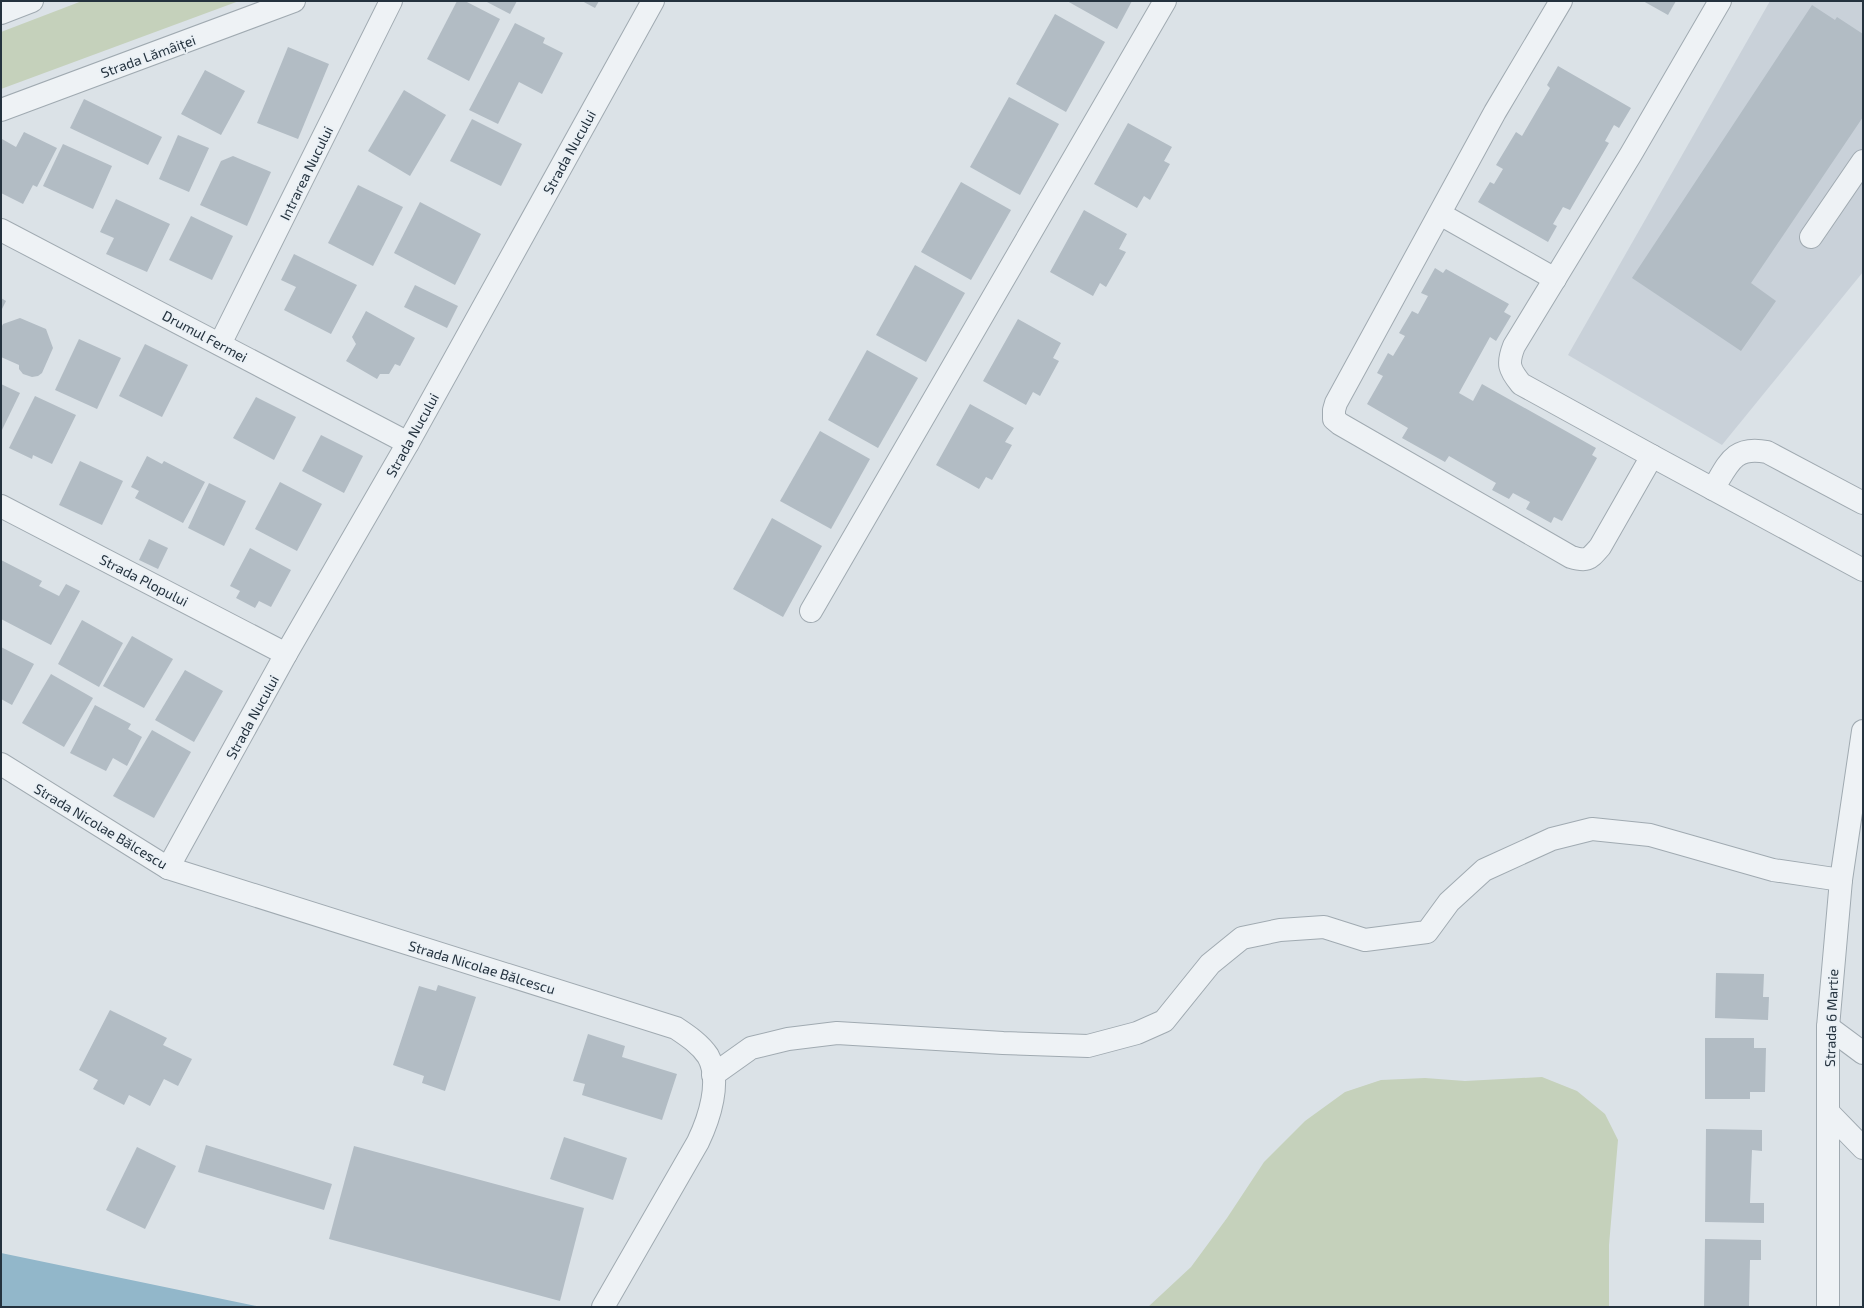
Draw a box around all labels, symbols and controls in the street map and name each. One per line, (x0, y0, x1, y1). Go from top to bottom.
street label: Strada Lămâiței (98, 31, 198, 82)
street label: Strada Nucului (539, 107, 599, 197)
street label: Intrarea Nucului (276, 123, 336, 223)
street label: Drumul Fermei (160, 306, 250, 366)
street label: Strada Nucului (382, 390, 442, 480)
street label: Strada Plopului (97, 550, 191, 610)
street label: Strada Nucului (222, 672, 282, 762)
street label: Strada Nicolae Bălcescu (31, 779, 171, 873)
street label: Strada Nicolae Bălcescu (407, 937, 557, 997)
street label: Strada 6 Martie (1821, 969, 1841, 1067)

